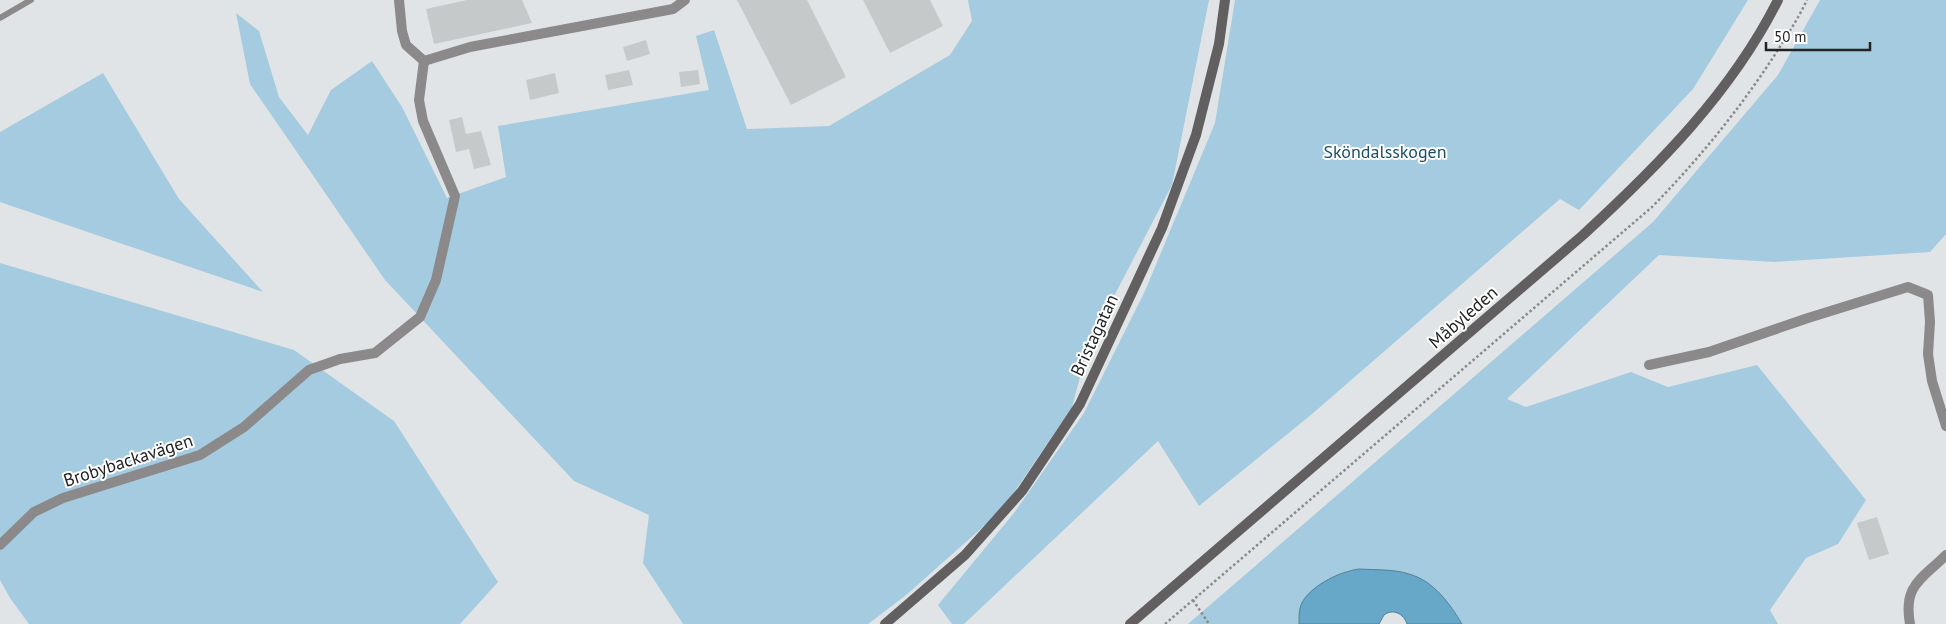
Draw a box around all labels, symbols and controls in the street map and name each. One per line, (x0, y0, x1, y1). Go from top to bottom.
scale bar (1766, 20, 1870, 52)
text: 50 m (1774, 27, 1807, 46)
park label: Sköndalsskogen (1323, 140, 1447, 163)
street label: Måbyleden (1424, 281, 1502, 353)
street label: Bristagatan (1065, 290, 1123, 380)
street label: Brobybackavägen (60, 428, 196, 492)

